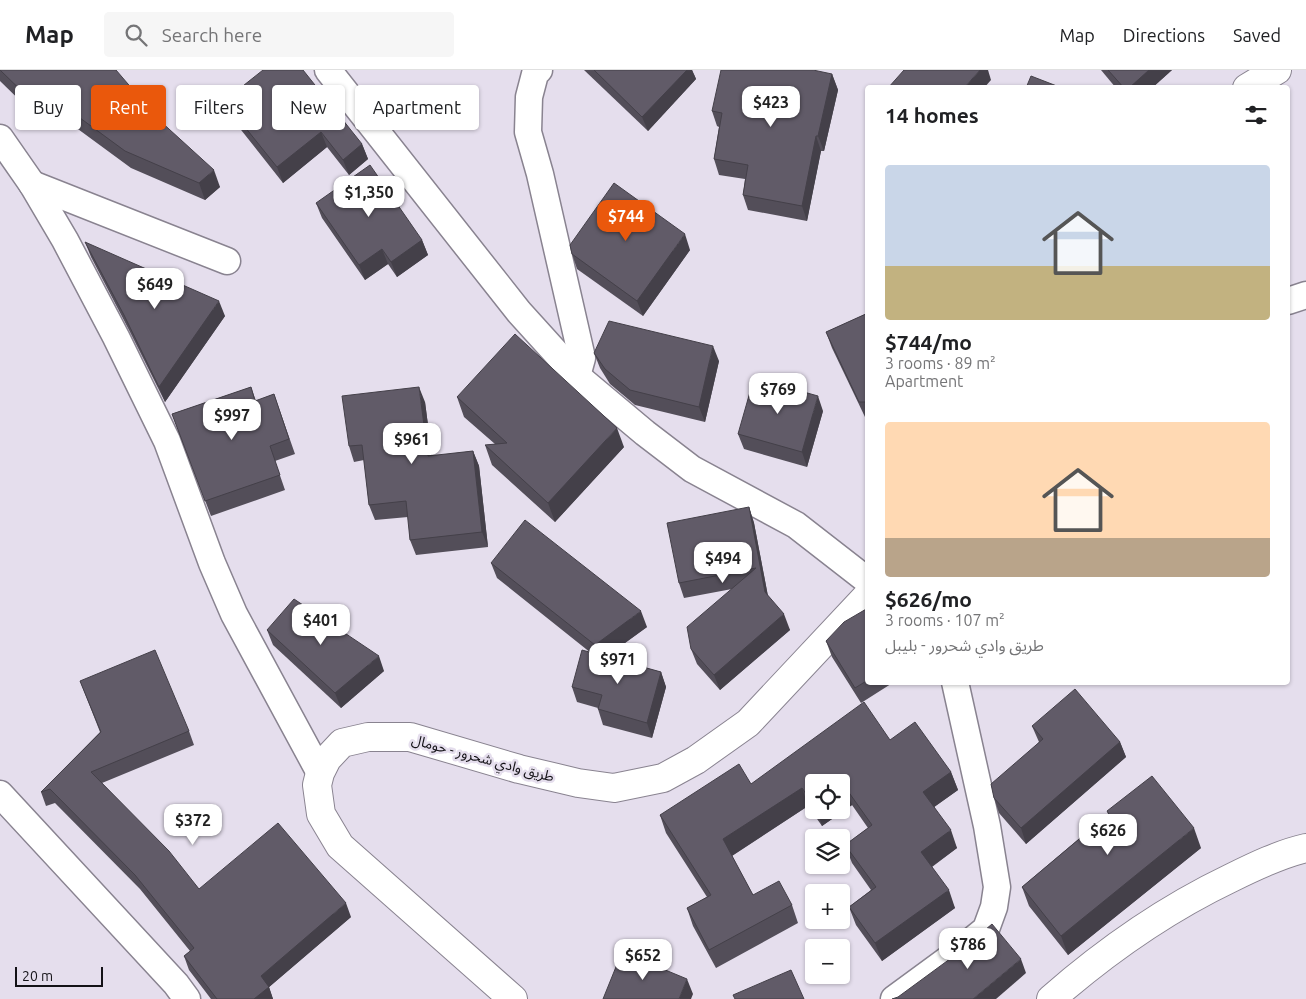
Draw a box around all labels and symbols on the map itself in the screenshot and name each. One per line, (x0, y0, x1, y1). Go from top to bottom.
pin: $423 (741, 85, 801, 128)
pin: $1,350 (328, 176, 410, 218)
pin: $744 (596, 200, 656, 242)
pin: $649 (125, 268, 185, 310)
pin: $769 (748, 372, 808, 415)
pin: $997 (202, 398, 262, 441)
pin: $961 (382, 422, 442, 465)
pin: $494 (693, 542, 753, 584)
pin: $401 (291, 604, 351, 646)
pin: $971 (588, 642, 648, 685)
street label: طريق وادي شحرور - حومال (409, 731, 556, 788)
pin: $372 (163, 804, 223, 846)
pin: $626 (1078, 814, 1138, 856)
pin: $786 (938, 928, 998, 970)
pin: $652 (613, 938, 673, 981)
scale bar (15, 964, 102, 987)

